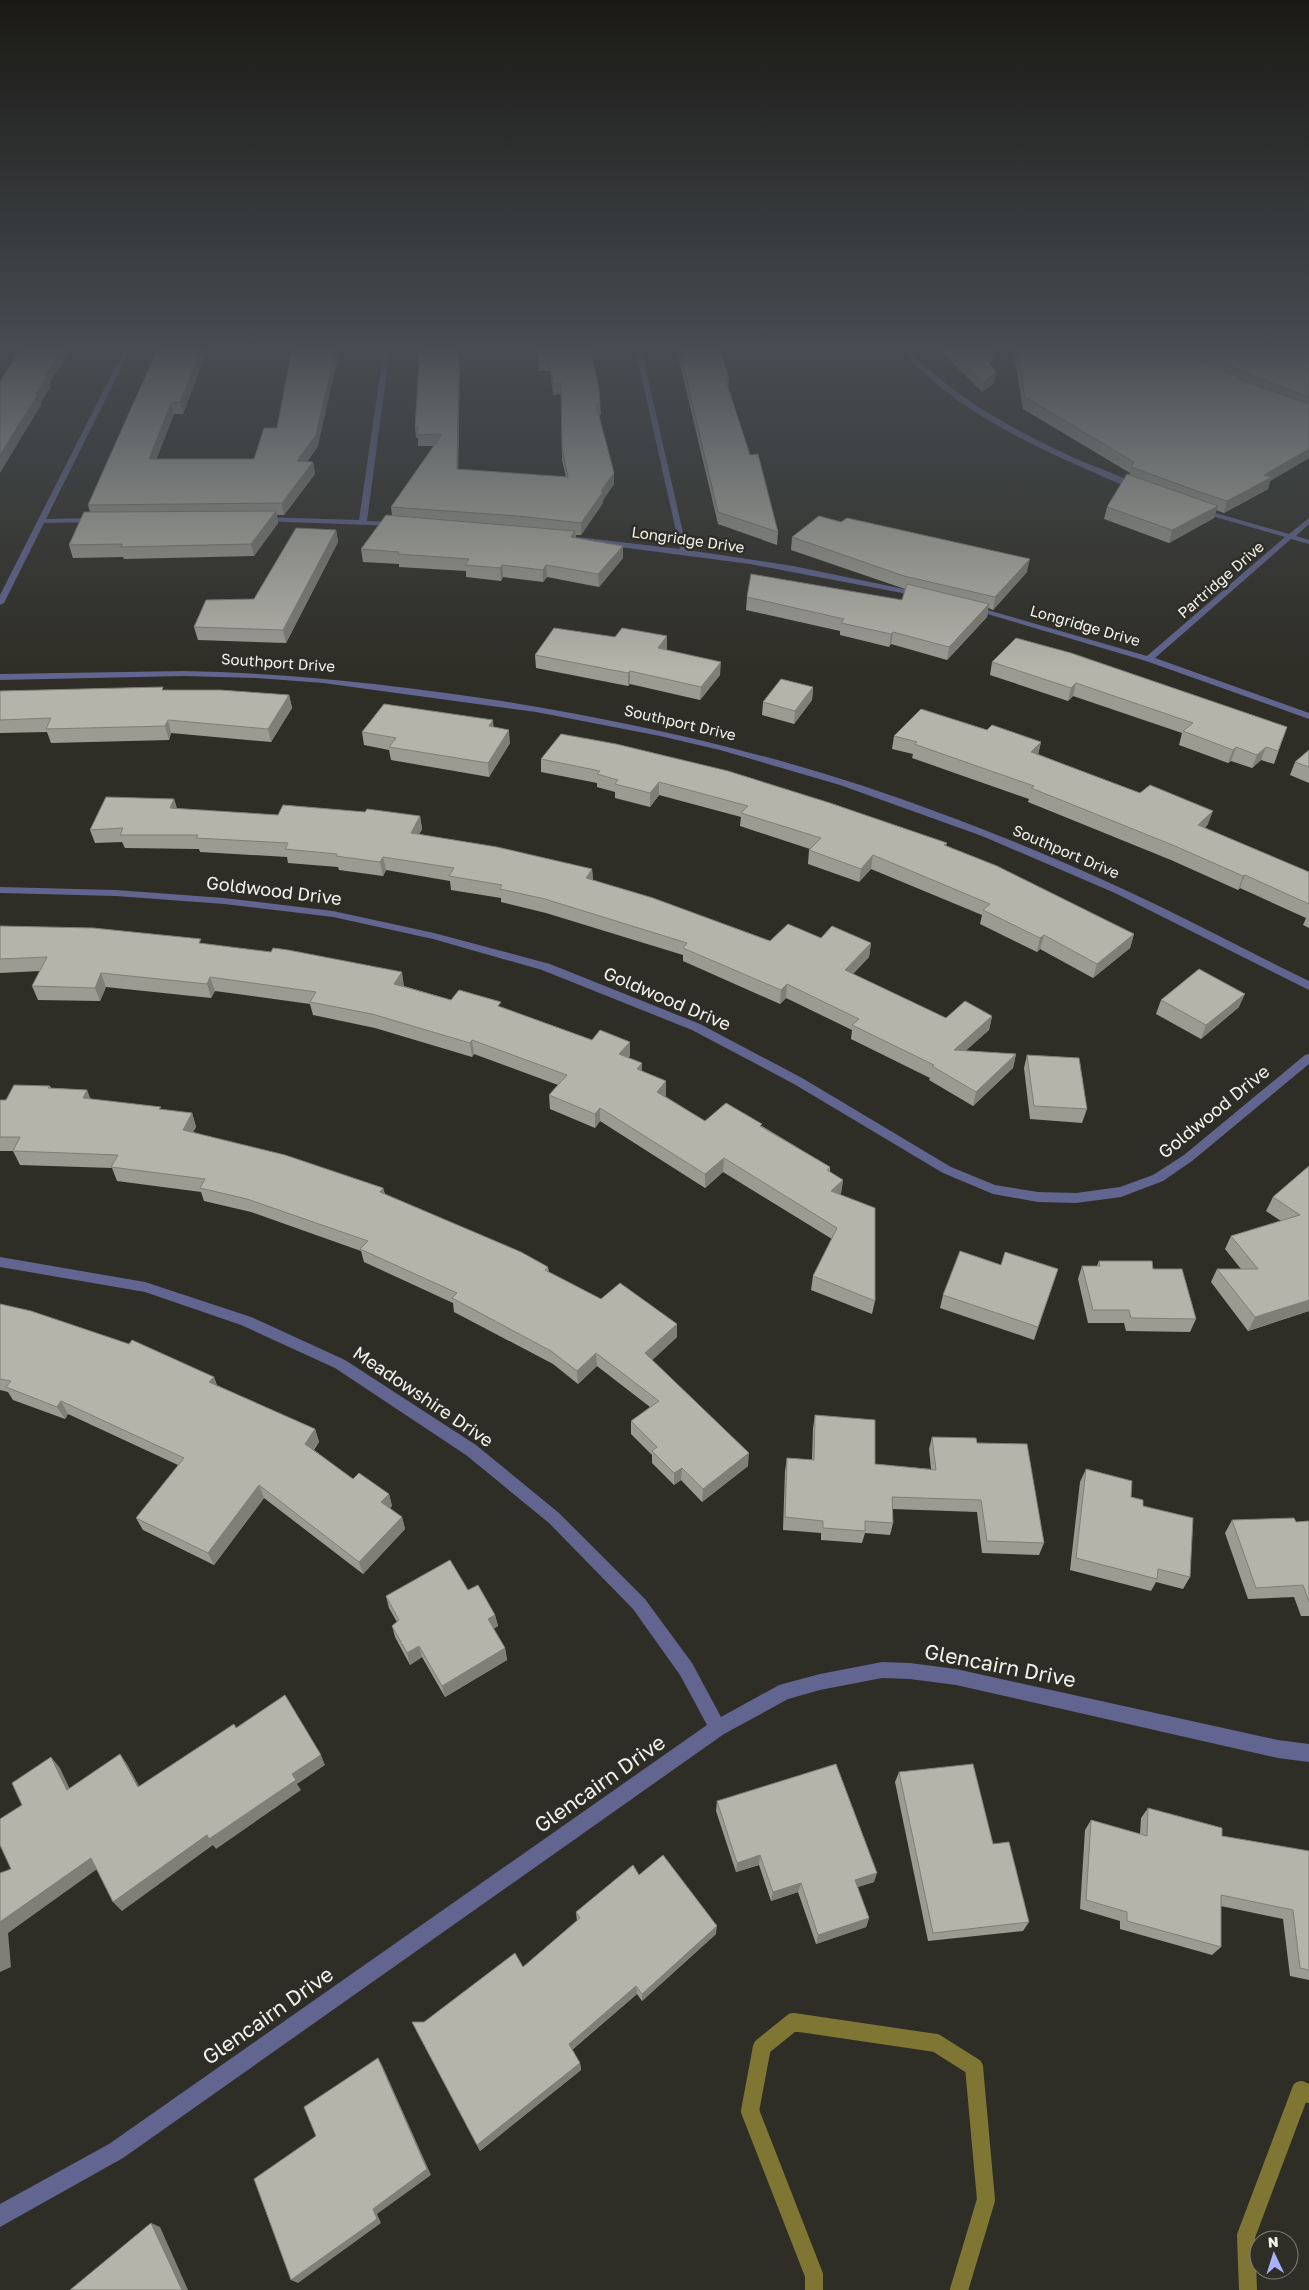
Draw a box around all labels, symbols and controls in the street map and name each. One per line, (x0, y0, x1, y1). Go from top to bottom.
street label: Longridge Drive (631, 522, 746, 556)
street label: Partridge Drive (1174, 537, 1267, 622)
street label: Longridge Drive (1028, 601, 1143, 649)
street label: Southport Drive (220, 649, 336, 675)
street label: Southport Drive (623, 700, 738, 744)
street label: Southport Drive (1010, 820, 1123, 882)
street label: Goldwood Drive (205, 871, 343, 909)
street label: Goldwood Drive (600, 961, 734, 1035)
street label: Goldwood Drive (1153, 1060, 1273, 1163)
street label: Meadowshire Drive (349, 1341, 498, 1451)
street label: Glencairn Drive (922, 1638, 1078, 1692)
street label: Glencairn Drive (529, 1728, 670, 1838)
street label: Glencairn Drive (197, 1960, 338, 2070)
north arrow (1249, 2230, 1299, 2280)
text: N (1267, 2233, 1279, 2250)

